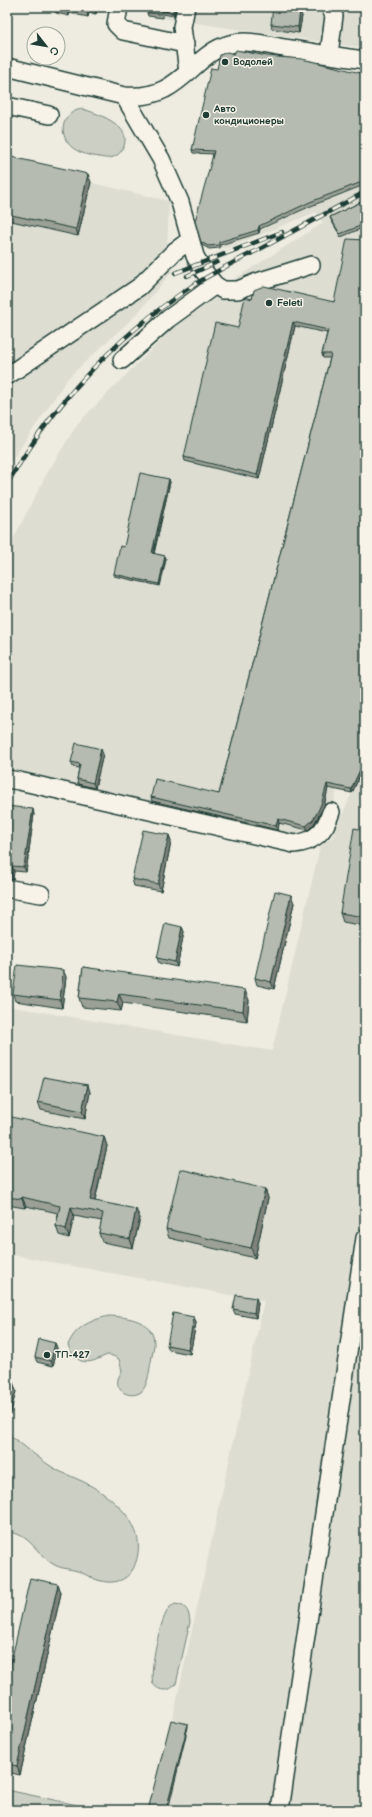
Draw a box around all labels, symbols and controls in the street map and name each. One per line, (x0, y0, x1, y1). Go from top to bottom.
north arrow (26, 26, 66, 66)
text: С (46, 44, 62, 58)
place label: Водолей (233, 56, 273, 68)
marker: Водолей (220, 57, 230, 67)
place label: Авто кондиционеры (213, 103, 284, 127)
marker: Авто кондиционеры (201, 110, 211, 120)
place label: Feleti (277, 297, 303, 309)
marker: Feleti (264, 298, 274, 308)
place label: ТП-427 (55, 1349, 90, 1361)
marker: ТП-427 (42, 1350, 52, 1360)

